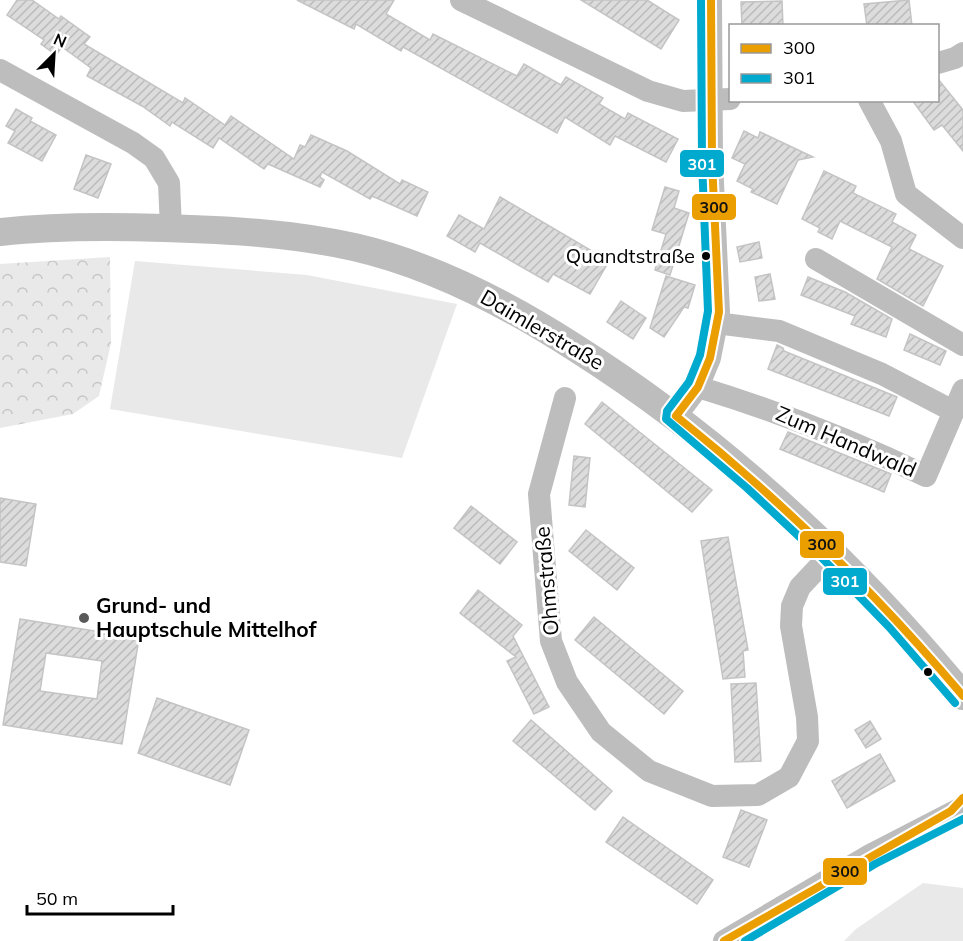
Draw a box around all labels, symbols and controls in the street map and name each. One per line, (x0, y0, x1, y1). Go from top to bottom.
north arrow (24, 24, 84, 84)
legend (729, 24, 939, 102)
text: N (51, 29, 70, 52)
text: 300 (783, 36, 815, 59)
text: 301 (783, 66, 815, 89)
line badge: 301 (679, 149, 725, 178)
text: 301 (688, 154, 716, 174)
line badge: 300 (691, 193, 737, 221)
text: 300 (700, 197, 728, 217)
place label: Quandtstraße (566, 243, 695, 268)
marker: Quandtstraße (700, 250, 712, 262)
street label: Daimlerstraße (476, 283, 609, 375)
street label: Zum Handwald (772, 400, 921, 482)
street label: Ohmstraße (528, 525, 564, 637)
line badge: 300 (799, 530, 845, 559)
text: 300 (808, 534, 836, 554)
line badge: 301 (822, 567, 868, 596)
text: 301 (831, 571, 859, 591)
place label: Grund- und Hauptschule Mittelhof (96, 592, 318, 642)
marker: Grund- und Hauptschule Mittelhof (77, 611, 91, 625)
unlabelled marker (922, 666, 934, 678)
line badge: 300 (822, 857, 868, 886)
text: 300 (831, 861, 859, 881)
scale bar (27, 878, 172, 916)
text: 50 m (36, 887, 78, 910)

